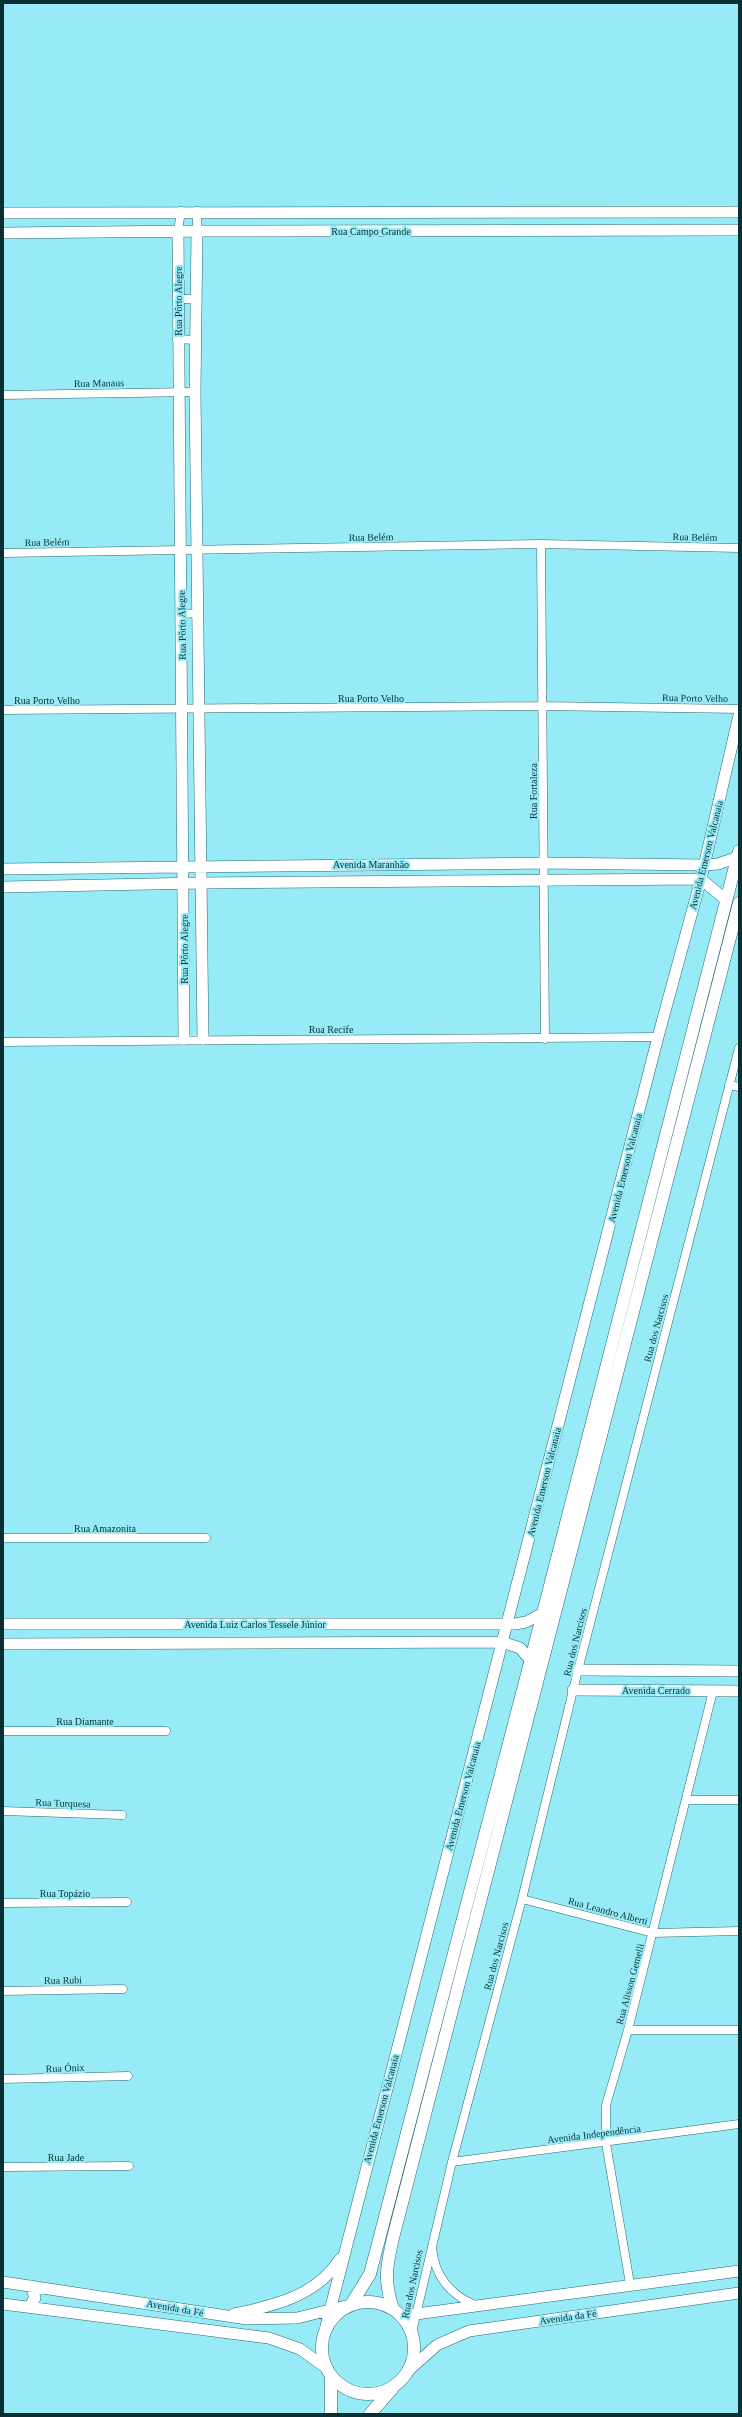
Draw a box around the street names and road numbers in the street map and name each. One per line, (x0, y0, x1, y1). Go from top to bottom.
street label: Rua Campo Grande (331, 226, 411, 237)
street label: Rua Pôrto Alegre (173, 266, 184, 336)
street label: Rua Manaus (74, 377, 124, 389)
street label: Rua Belém (349, 531, 394, 543)
street label: Rua Belém (673, 531, 718, 543)
street label: Rua Belém (25, 536, 70, 548)
street label: Rua Pôrto Alegre (176, 590, 188, 660)
street label: Rua Porto Velho (662, 692, 728, 704)
street label: Rua Porto Velho (338, 693, 404, 704)
street label: Rua Porto Velho (14, 695, 80, 706)
street label: Rua Fortaleza (528, 763, 539, 819)
street label: Avenida Emerson Valcanaia (687, 799, 725, 911)
street label: Avenida Maranhão (333, 859, 409, 870)
street label: Rua Pôrto Alegre (179, 914, 190, 984)
street label: Rua Recife (309, 1024, 354, 1035)
street label: Avenida Emerson Valcanaia (606, 1112, 644, 1224)
street label: Rua dos Narcisos (642, 1293, 670, 1363)
street label: Avenida Emerson Valcanaia (525, 1426, 563, 1538)
street label: Rua Amazonita (74, 1523, 137, 1534)
street label: Rua dos Narcisos (561, 1607, 589, 1677)
street label: Avenida Luiz Carlos Tessele Júnior (184, 1619, 327, 1630)
street label: Avenida Cerrado (622, 1685, 690, 1696)
street label: Rua Diamante (56, 1716, 114, 1727)
street label: Avenida Emerson Valcanaia (443, 1740, 483, 1852)
street label: Rua Turquesa (35, 1797, 91, 1809)
street label: Rua Topázio (40, 1888, 90, 1899)
street label: Rua Leandro Alberti (567, 1895, 649, 1927)
street label: Rua dos Narcisos (482, 1921, 510, 1991)
street label: Rua Alisson Gemelli (614, 1942, 646, 2026)
street label: Rua Rubi (44, 1974, 82, 1986)
street label: Avenida Emerson Valcanaia (361, 2053, 401, 2165)
street label: Rua Ónix (46, 2062, 84, 2074)
street label: Avenida Independência (547, 2123, 642, 2145)
street label: Rua Jade (48, 2152, 85, 2163)
street label: Rua dos Narcisos (399, 2249, 425, 2319)
street label: Avenida da Fé (146, 2298, 205, 2319)
street label: Avenida da Fé (539, 2307, 598, 2326)

